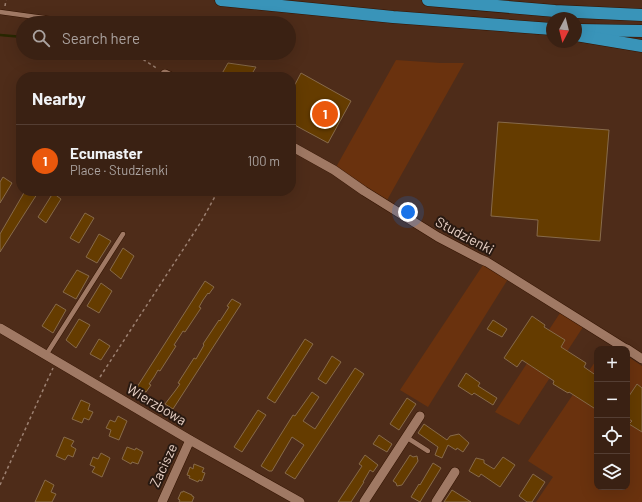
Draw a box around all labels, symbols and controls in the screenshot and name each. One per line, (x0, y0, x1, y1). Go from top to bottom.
north arrow (546, 12, 582, 48)
search box (16, 16, 296, 60)
icon: search (30, 27, 52, 49)
text: Search here (62, 29, 140, 47)
text: Nearby (32, 88, 86, 108)
pin: 1 (312, 99, 338, 129)
text: Ecumaster (70, 144, 142, 162)
text: 1 (43, 153, 47, 169)
text: 100 m (247, 153, 280, 169)
text: Place · Studzienki (70, 162, 168, 178)
your location (398, 202, 418, 222)
street label: Studzienki (433, 213, 497, 257)
map controls (594, 346, 630, 490)
button: + (594, 346, 630, 382)
street label: Wierzbowa (124, 380, 190, 428)
button: − (594, 382, 630, 418)
button: locate (594, 418, 630, 454)
street label: Zacisze (146, 441, 180, 489)
button: layers (594, 454, 630, 490)

